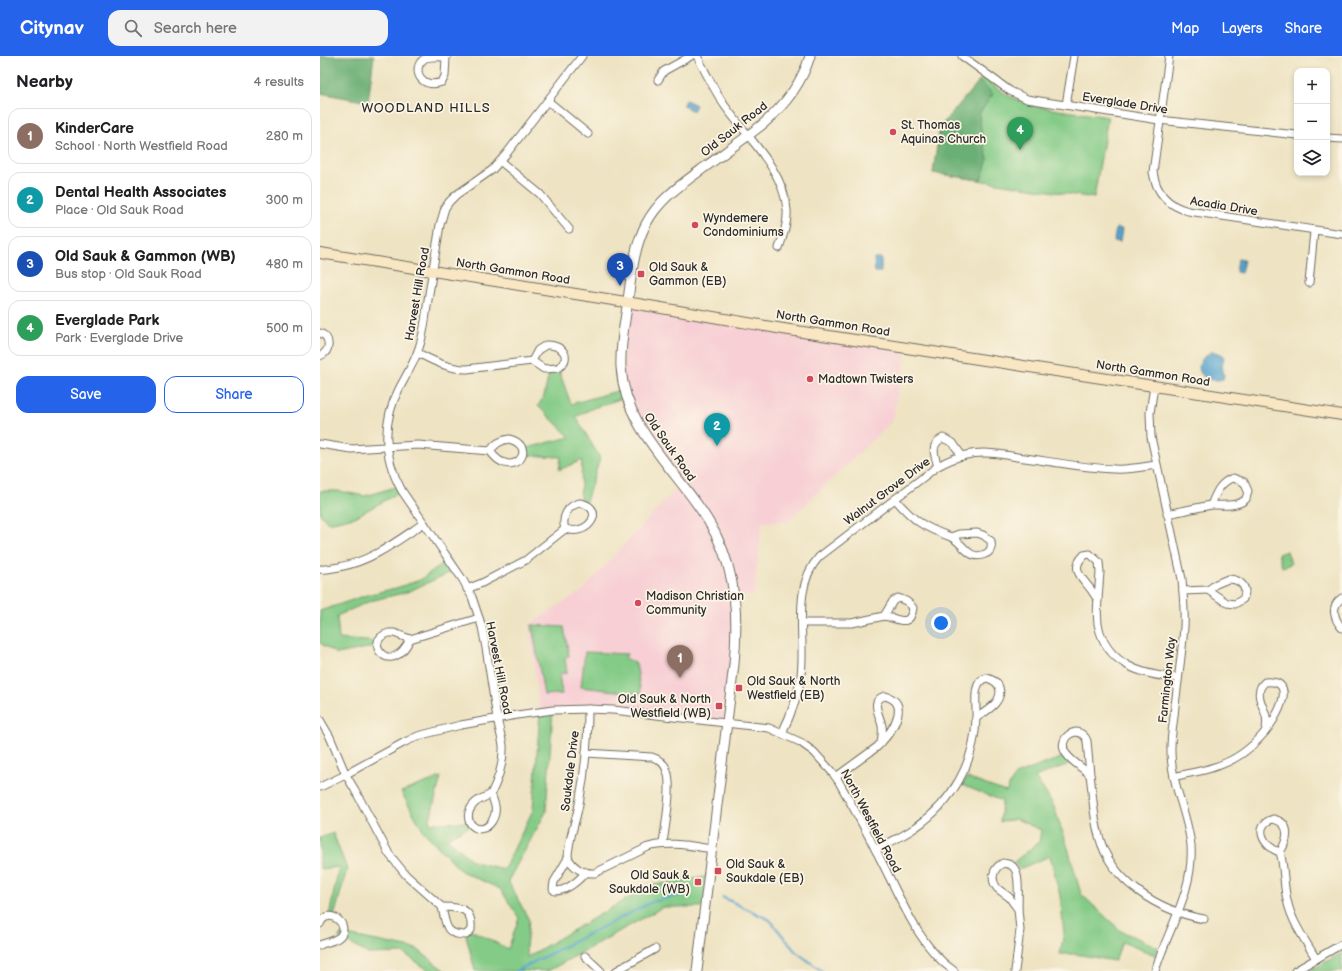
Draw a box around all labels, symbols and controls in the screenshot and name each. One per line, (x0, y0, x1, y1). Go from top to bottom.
search box (108, 10, 388, 46)
text: Citynav (20, 17, 84, 40)
icon: search (122, 17, 144, 39)
text: Search here (154, 19, 237, 38)
text: Map (1171, 20, 1199, 37)
text: Layers (1221, 20, 1263, 37)
text: Share (1285, 20, 1322, 37)
map controls (1294, 68, 1330, 176)
button: + (1294, 68, 1330, 104)
text: Nearby (16, 72, 73, 92)
text: 4 results (254, 74, 304, 90)
street label: Everglade Drive (1081, 89, 1169, 118)
street label: Old Sauk Road (698, 99, 771, 160)
district label: WOODLAND HILLS (362, 100, 491, 116)
button: − (1294, 104, 1330, 140)
pin: 4 (1007, 117, 1033, 150)
place label: St. Thomas Aquinas Church (901, 118, 987, 147)
text: KinderCare (55, 119, 134, 138)
marker: St. Thomas Aquinas Church (888, 127, 898, 137)
text: 1 (27, 128, 33, 144)
text: 280 m (266, 128, 303, 144)
text: School · North Westfield Road (55, 138, 228, 154)
button: layers (1294, 140, 1330, 176)
text: Dental Health Associates (55, 183, 226, 202)
text: 2 (26, 192, 34, 208)
text: 300 m (265, 192, 303, 208)
street label: Acadia Drive (1189, 194, 1259, 219)
text: Place · Old Sauk Road (55, 202, 184, 218)
place label: Wyndemere Condominiums (703, 211, 784, 240)
marker: Wyndemere Condominiums (690, 220, 700, 230)
street label: Harvest Hill Road (402, 246, 433, 342)
text: Old Sauk & Gammon (WB) (55, 247, 236, 266)
pin: 3 (607, 253, 633, 286)
street label: North Gammon Road (455, 255, 571, 288)
text: 3 (26, 256, 34, 272)
text: 480 m (266, 256, 303, 272)
place label: Old Sauk & Gammon (EB) (649, 260, 726, 289)
text: Bus stop · Old Sauk Road (55, 266, 202, 282)
marker: Old Sauk & Gammon (EB) (636, 269, 646, 279)
street label: North Gammon Road (775, 307, 891, 340)
text: Everglade Park (55, 311, 159, 330)
text: 4 (26, 320, 34, 336)
text: 500 m (266, 320, 303, 336)
text: Park · Everglade Drive (55, 330, 183, 346)
street label: North Gammon Road (1095, 357, 1211, 390)
place label: Madtown Twisters (818, 372, 914, 387)
marker: Madtown Twisters (805, 374, 815, 384)
button: Save (16, 376, 156, 413)
button: Share (164, 376, 304, 413)
street label: Old Sauk Road (640, 410, 699, 485)
pin: 2 (704, 413, 730, 446)
street label: Walnut Grove Drive (841, 454, 933, 529)
place label: Madison Christian Community (646, 589, 744, 618)
marker: Madison Christian Community (633, 598, 643, 608)
your location (931, 613, 951, 633)
street label: Harvest Hill Road (482, 620, 515, 716)
street label: Farmington Way (1156, 636, 1180, 724)
pin: 1 (667, 645, 693, 678)
place label: Old Sauk & North Westfield (EB) (747, 674, 841, 703)
marker: Old Sauk & North Westfield (EB) (734, 683, 744, 693)
place label: Old Sauk & North Westfield (WB) (618, 692, 711, 721)
marker: Old Sauk & North Westfield (WB) (714, 701, 724, 711)
street label: Saukdale Drive (558, 730, 583, 812)
street label: North Westfield Road (837, 767, 904, 876)
place label: Old Sauk & Saukdale (EB) (726, 857, 804, 886)
marker: Old Sauk & Saukdale (EB) (713, 866, 723, 876)
place label: Old Sauk & Saukdale (WB) (609, 868, 690, 897)
marker: Old Sauk & Saukdale (WB) (693, 877, 703, 887)

